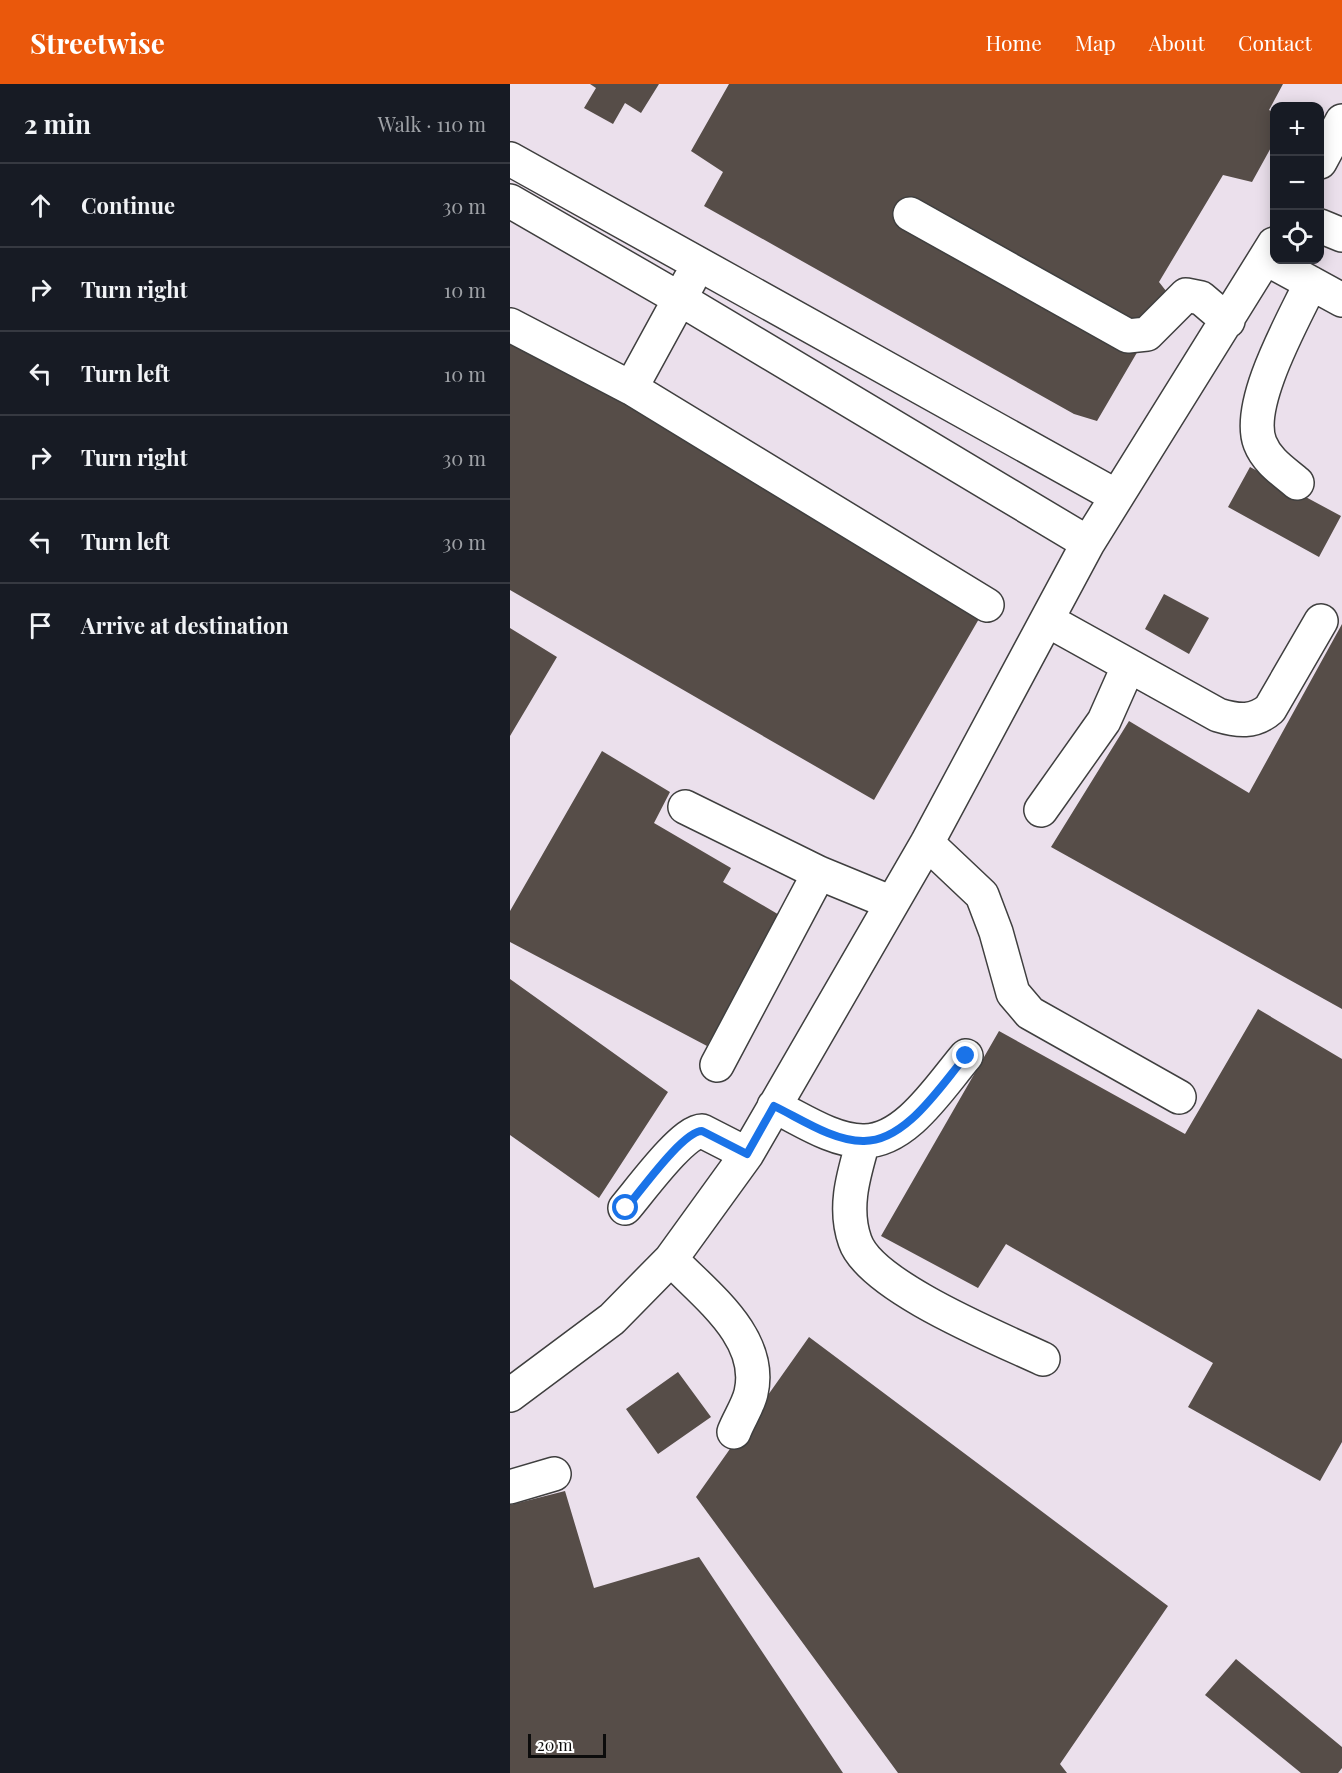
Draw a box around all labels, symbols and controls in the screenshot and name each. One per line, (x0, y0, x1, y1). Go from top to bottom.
text: Streetwise (30, 24, 165, 61)
text: Home (986, 28, 1042, 56)
text: Map (1075, 28, 1116, 56)
text: About (1149, 28, 1205, 56)
text: Contact (1238, 28, 1312, 56)
map controls (1270, 102, 1324, 264)
button: + (1270, 102, 1324, 156)
text: 2 min (24, 106, 91, 141)
text: Walk · 110 m (378, 110, 486, 137)
button: − (1270, 156, 1324, 210)
icon: ahead (24, 189, 57, 222)
text: Continue (81, 190, 175, 220)
text: 30 m (442, 192, 486, 219)
button: locate (1270, 210, 1324, 264)
icon: right (24, 273, 57, 306)
text: Turn right (81, 274, 187, 304)
text: 10 m (444, 276, 486, 303)
icon: left (24, 357, 57, 390)
text: Turn left (81, 358, 170, 388)
text: 10 m (444, 360, 486, 387)
icon: right (24, 441, 57, 474)
text: Turn right (81, 442, 187, 472)
text: 30 m (442, 444, 486, 471)
icon: left (24, 525, 57, 558)
text: Turn left (81, 526, 170, 556)
text: 30 m (442, 528, 486, 555)
icon: arrive (24, 609, 57, 642)
text: Arrive at destination (81, 610, 289, 640)
route end (952, 1042, 978, 1068)
route start (612, 1194, 638, 1220)
scale bar (528, 1731, 606, 1758)
text: 20 m (537, 1734, 572, 1755)

